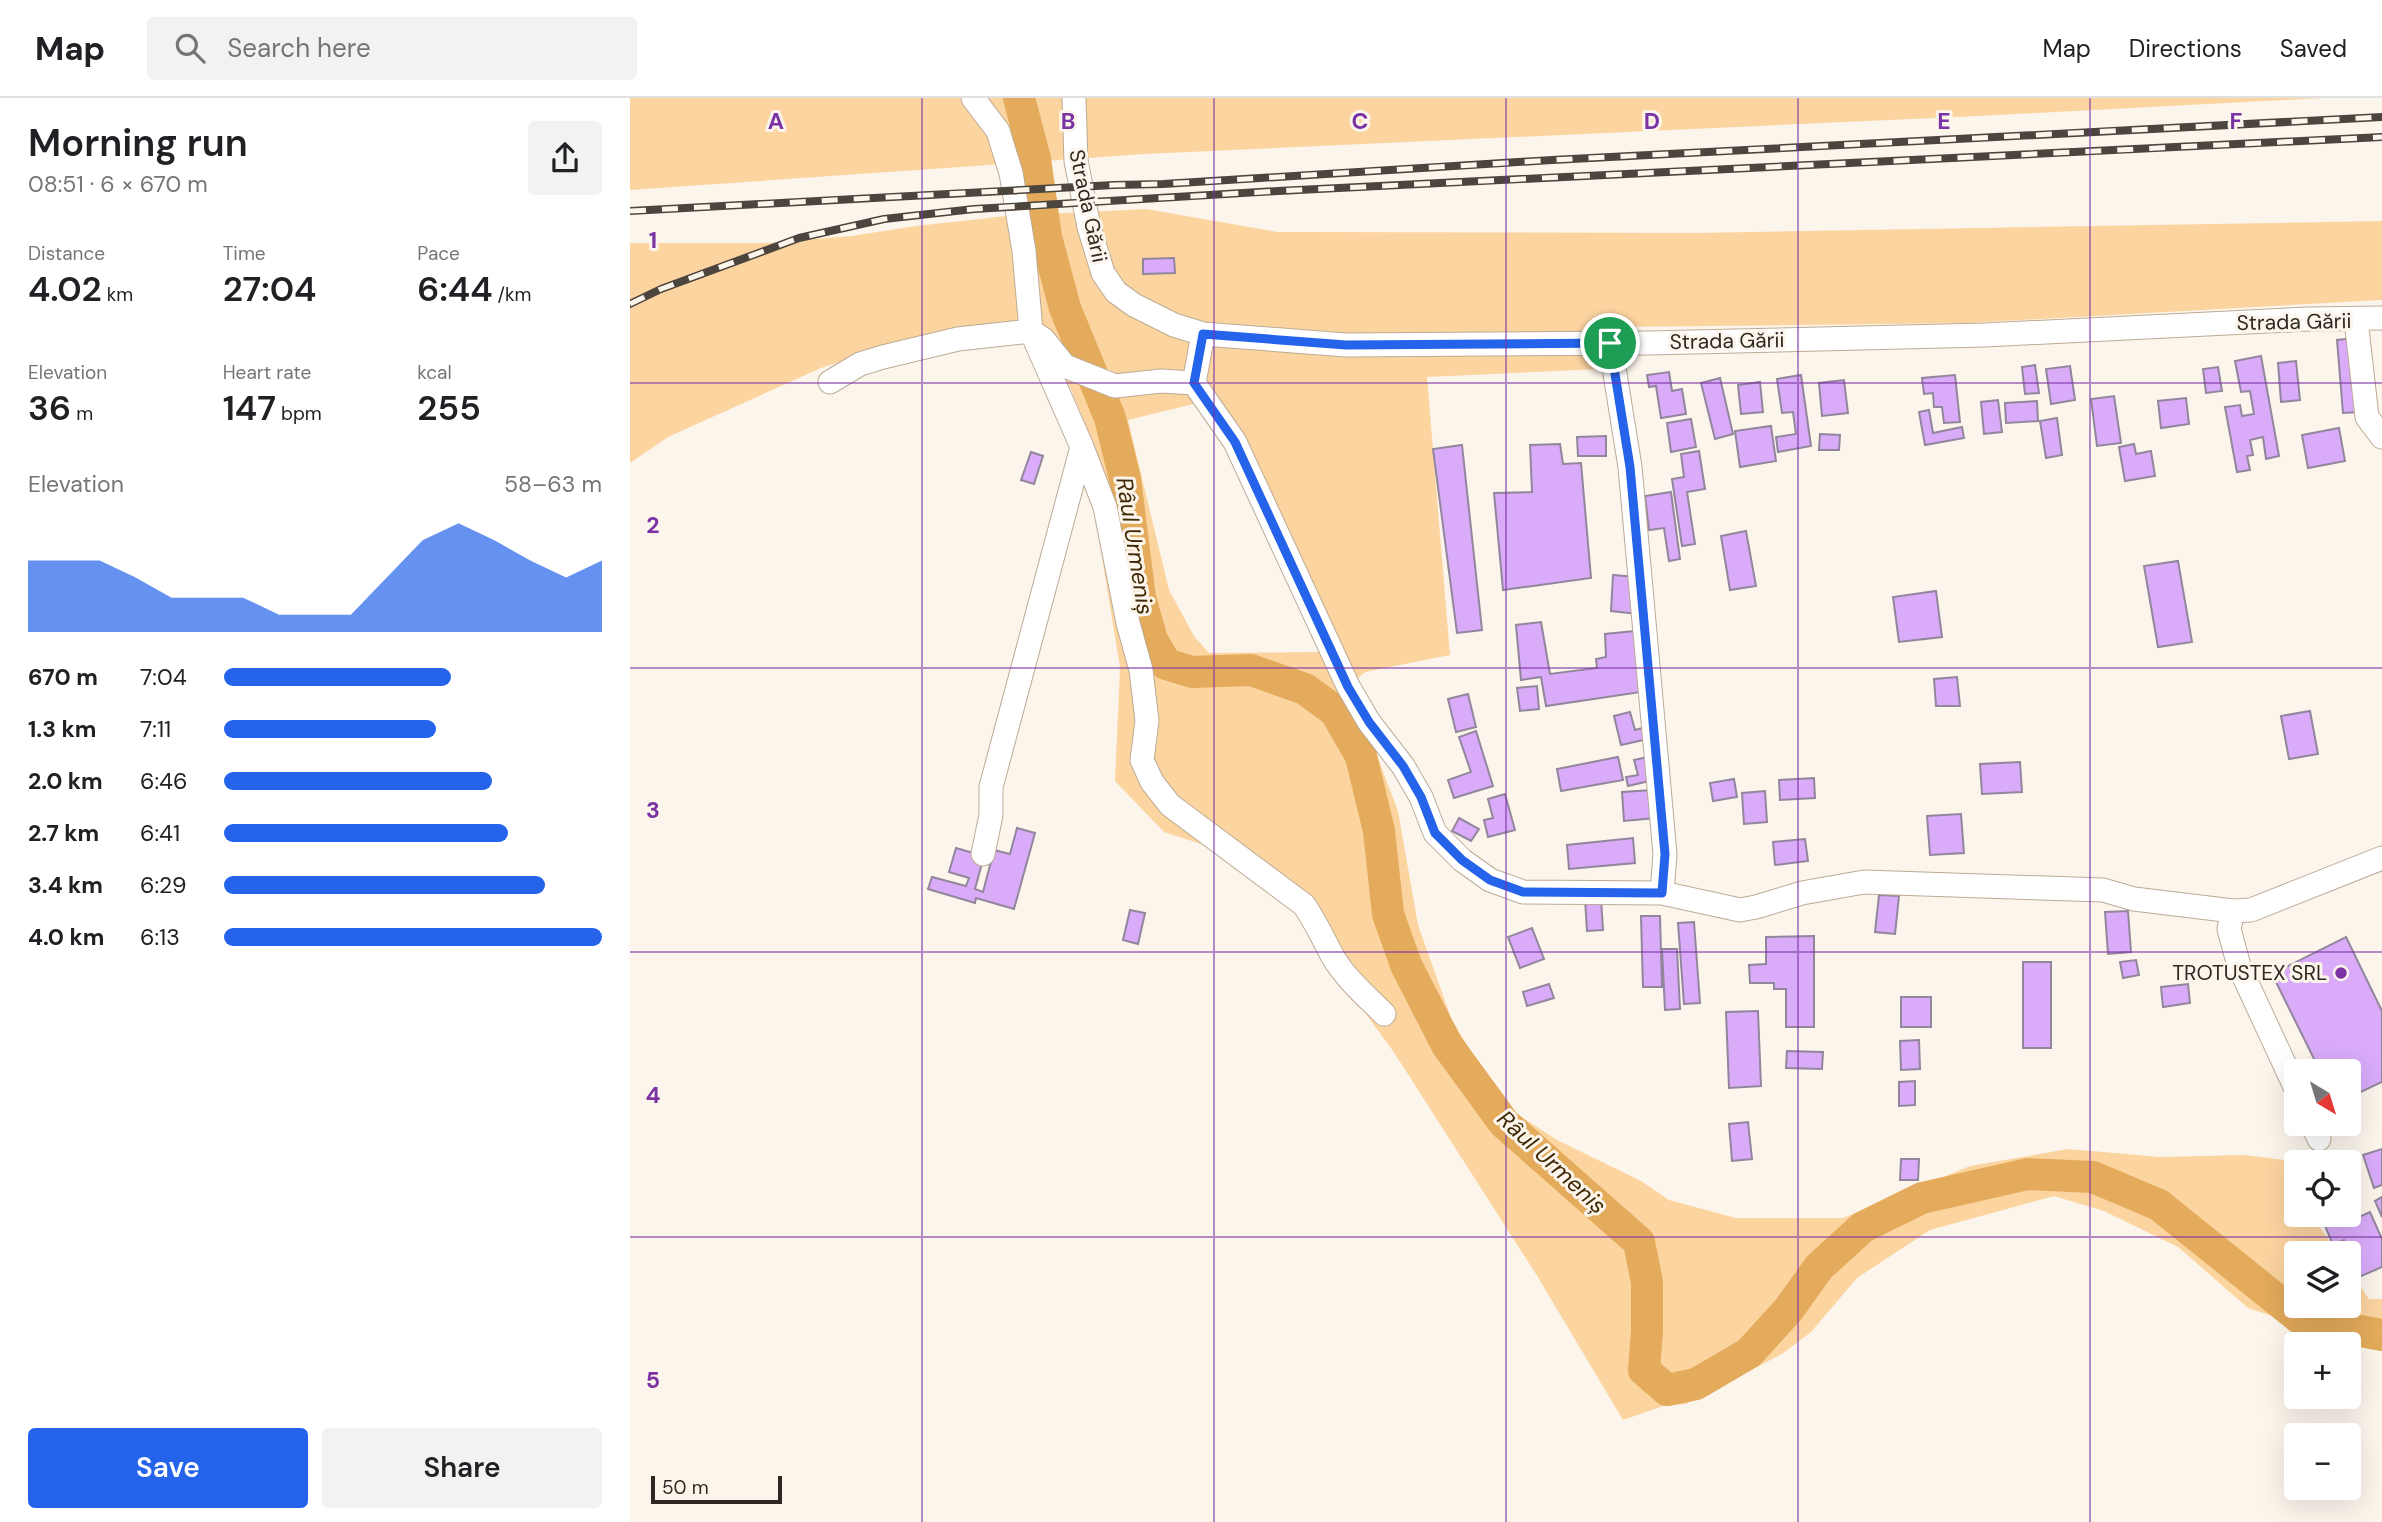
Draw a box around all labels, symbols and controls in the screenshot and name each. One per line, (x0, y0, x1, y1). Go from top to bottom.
search box (147, 17, 637, 80)
text: Map (35, 27, 105, 70)
icon: search (171, 29, 209, 67)
text: Search here (227, 31, 371, 65)
text: Map (2043, 33, 2091, 64)
text: Directions (2129, 33, 2242, 64)
text: Saved (2280, 33, 2347, 64)
text: A (768, 106, 784, 136)
text: B (1061, 106, 1075, 136)
text: C (1352, 106, 1368, 136)
text: D (1644, 106, 1660, 136)
text: E (1937, 106, 1951, 136)
text: F (2230, 106, 2243, 136)
text: Morning run (28, 118, 248, 168)
button: share (528, 121, 602, 195)
street label: Strada Gării (1062, 147, 1114, 265)
text: 08:51 · 6 × 670 m (28, 169, 208, 199)
text: 1 (649, 225, 657, 255)
text: Distance (28, 241, 105, 266)
text: Time (223, 241, 266, 266)
text: Pace (417, 241, 460, 266)
text: 4.02 (28, 266, 102, 312)
text: 27:04 (223, 266, 316, 312)
text: 6:44 (417, 266, 493, 312)
text: km (102, 282, 133, 307)
text: /km (493, 282, 532, 307)
street label: Strada Gării (2236, 307, 2352, 337)
pin (1580, 313, 1640, 373)
icon: arrive (1591, 324, 1629, 362)
street label: Strada Gării (1669, 326, 1785, 356)
text: Elevation (28, 360, 107, 385)
text: Heart rate (223, 360, 311, 385)
text: kcal (417, 360, 452, 385)
text: 36 (28, 385, 71, 431)
text: 147 (223, 385, 276, 431)
text: 255 (417, 385, 481, 431)
text: m (71, 401, 93, 426)
text: bpm (276, 401, 322, 426)
text: Elevation (28, 469, 124, 499)
text: 58–63 m (504, 469, 602, 499)
water label: Râul Urmeniș (1109, 475, 1161, 617)
text: 2 (646, 510, 660, 540)
text: 670 m (28, 662, 98, 692)
text: 7:04 (140, 662, 187, 692)
text: 1.3 km (28, 714, 96, 744)
text: 7:11 (140, 714, 171, 744)
text: 2.0 km (28, 766, 103, 796)
text: 6:46 (140, 766, 188, 796)
text: 3 (646, 795, 660, 825)
text: 2.7 km (28, 818, 99, 848)
text: 6:41 (140, 818, 180, 848)
text: 3.4 km (28, 870, 103, 900)
text: 6:29 (140, 870, 187, 900)
text: 4.0 km (28, 922, 104, 952)
text: 6:13 (140, 922, 180, 952)
place label: TROTUSTEX SRL (2172, 959, 2327, 987)
marker: TROTUSTEX SRL (2333, 965, 2349, 981)
north arrow (2284, 1059, 2361, 1136)
map controls (2284, 1059, 2361, 1500)
text: 4 (646, 1080, 661, 1110)
water label: Râul Urmeniș (1491, 1104, 1613, 1220)
button: locate (2284, 1150, 2361, 1227)
button: layers (2284, 1241, 2361, 1318)
button: + (2284, 1332, 2361, 1409)
text: 5 (646, 1365, 660, 1395)
button: − (2284, 1423, 2361, 1500)
button: Save (28, 1428, 308, 1508)
button: Share (322, 1428, 602, 1508)
scale bar (651, 1473, 782, 1505)
text: 50 m (662, 1475, 709, 1500)

